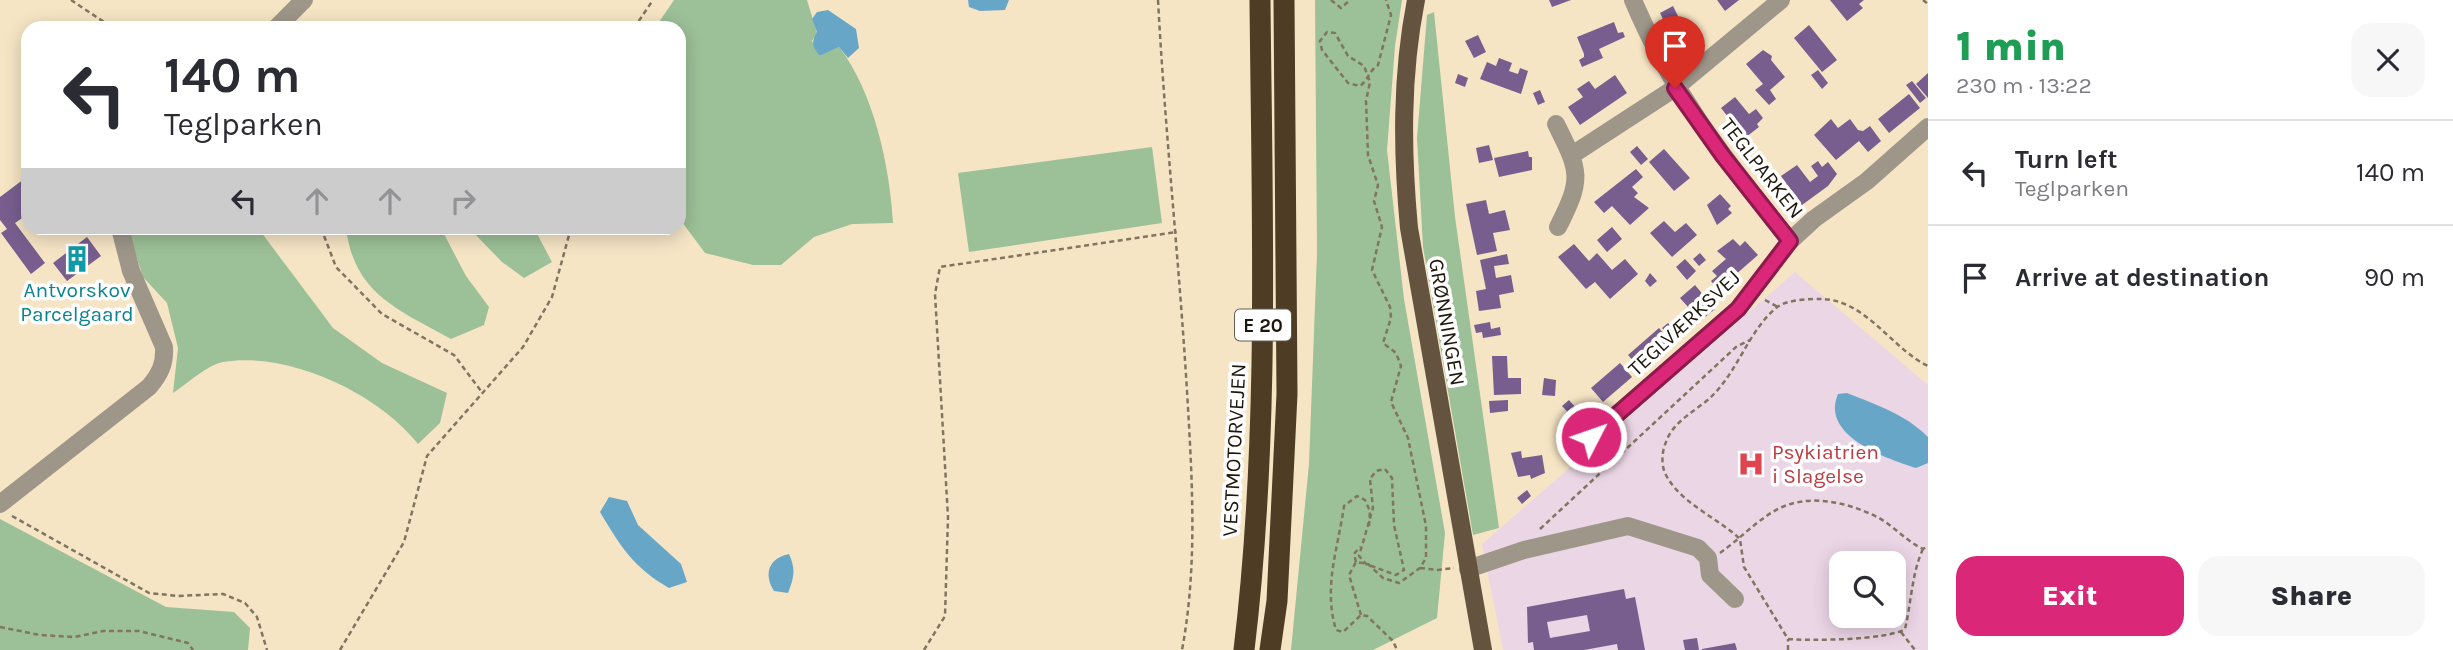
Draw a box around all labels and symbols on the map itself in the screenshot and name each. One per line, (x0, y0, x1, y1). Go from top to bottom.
pin (1645, 16, 1705, 88)
street label: TEGLPARKEN (1716, 113, 1808, 223)
building icon: Antvorskov Parcelgaard (62, 244, 92, 274)
street label: GRØNNINGEN (1424, 257, 1470, 387)
street label: TEGLVÆRKSVEJ (1623, 265, 1745, 381)
place label: Antvorskov Parcelgaard (20, 278, 134, 326)
road number: E 20 (1235, 310, 1291, 340)
street label: VESTMOTORVEJEN (1217, 363, 1251, 537)
position arrow (1554, 400, 1628, 474)
place label: Psykiatrien i Slagelse (1772, 440, 1879, 488)
hospital icon: Psykiatrien i Slagelse (1736, 449, 1766, 479)

